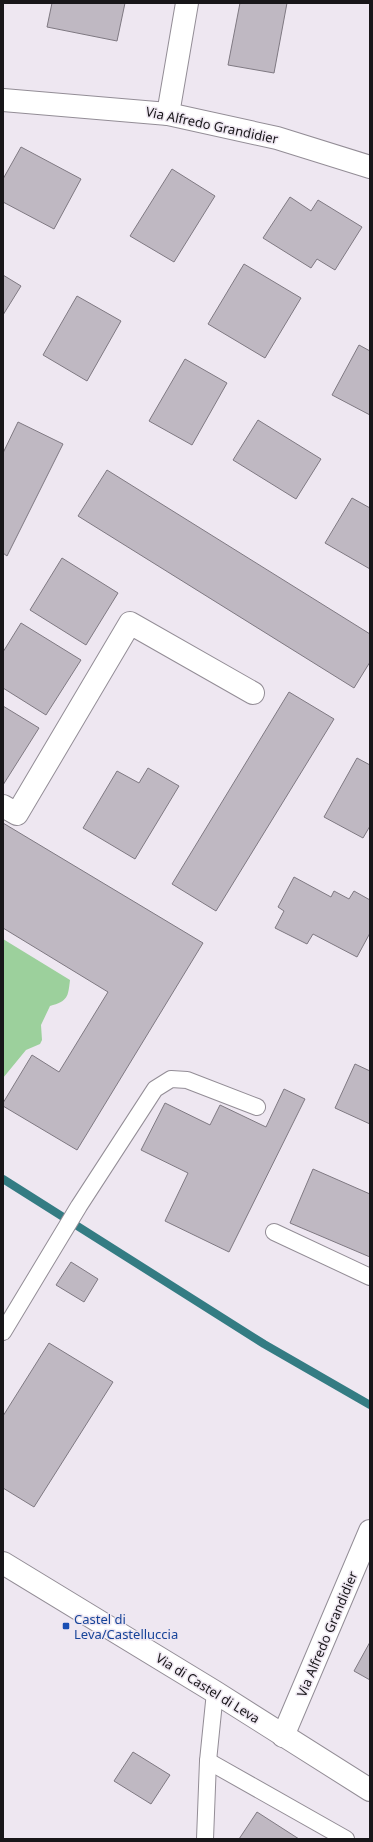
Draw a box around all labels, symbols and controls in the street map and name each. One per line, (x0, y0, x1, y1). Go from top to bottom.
street label: Via Alfredo Grandidier (144, 102, 280, 148)
street label: Via Alfredo Grandidier (292, 1568, 362, 1700)
place label: Castel di Leva/Castelluccia (74, 1610, 178, 1643)
marker: Castel di Leva/Castelluccia (61, 1621, 71, 1631)
street label: Via di Castel di Leva (153, 1649, 263, 1727)

